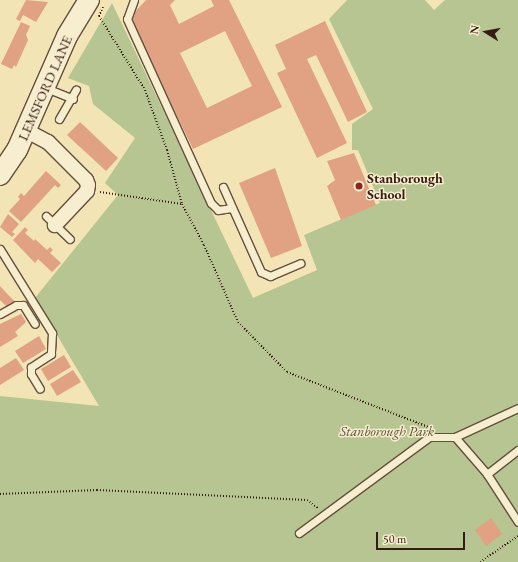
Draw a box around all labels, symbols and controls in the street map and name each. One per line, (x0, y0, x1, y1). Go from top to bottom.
north arrow (466, 12, 506, 52)
text: N (466, 24, 482, 35)
street label: LEMSFORD LANE (14, 33, 76, 143)
place label: Stanborough School (367, 170, 443, 202)
marker: Stanborough School (354, 181, 364, 191)
park label: Stanborough Park (340, 423, 434, 439)
scale bar (378, 524, 467, 550)
text: 50 m (383, 531, 406, 547)

